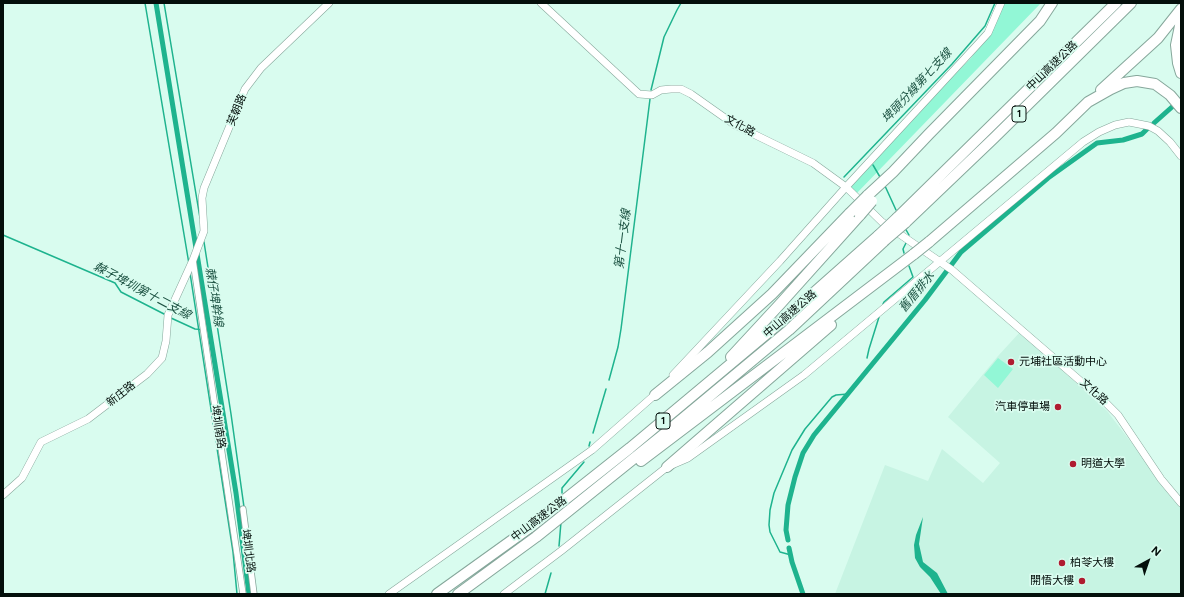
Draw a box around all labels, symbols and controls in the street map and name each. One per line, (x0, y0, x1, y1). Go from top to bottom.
street label: 中山高速公路 (1024, 38, 1080, 94)
water label: 埤頭分線第七支線 (879, 46, 955, 126)
street label: 芙朝路 (225, 92, 249, 128)
road number: 1 (1012, 106, 1026, 122)
street label: 文化路 (722, 112, 758, 140)
water label: 第十一支線 (612, 208, 634, 270)
water label: 棘子埤圳第十二支線 (91, 259, 193, 323)
water label: 棘仔埤幹線 (202, 266, 226, 328)
water label: 舊厝排水 (896, 269, 938, 315)
street label: 中山高速公路 (761, 287, 819, 341)
place label: 元埔社區活動中心 (1019, 355, 1107, 369)
marker: 元埔社區活動中心 (1006, 357, 1016, 367)
street label: 文化路 (1077, 376, 1111, 408)
street label: 新庄路 (104, 379, 138, 409)
place label: 汽車停車場 (995, 400, 1050, 414)
marker: 汽車停車場 (1053, 402, 1063, 412)
street label: 埤圳南路 (208, 404, 228, 450)
road number: 1 (656, 413, 670, 429)
place label: 明道大學 (1081, 457, 1125, 471)
marker: 明道大學 (1068, 459, 1078, 469)
street label: 中山高速公路 (509, 494, 569, 544)
street label: 埤圳北路 (238, 528, 258, 574)
north arrow (1128, 541, 1168, 581)
text: N (1149, 544, 1163, 559)
place label: 柏苓大樓 (1070, 556, 1114, 570)
marker: 柏苓大樓 (1057, 558, 1067, 568)
place label: 開悟大樓 (1030, 574, 1074, 588)
marker: 開悟大樓 (1077, 576, 1087, 586)

